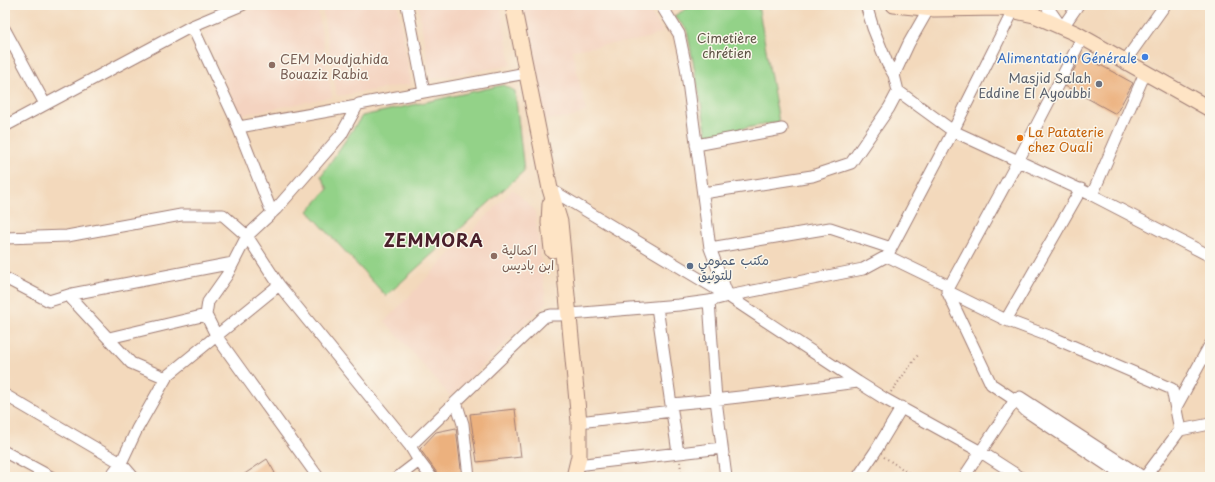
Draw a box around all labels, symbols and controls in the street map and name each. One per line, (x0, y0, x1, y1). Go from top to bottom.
park label: Cimetière chrétien (697, 28, 757, 62)
place label: Alimentation Générale (997, 48, 1137, 67)
place label: CEM Moudjahida Bouaziz Rabia (280, 49, 389, 83)
marker: Alimentation Générale (1140, 52, 1150, 62)
marker: CEM Moudjahida Bouaziz Rabia (267, 60, 277, 70)
place label: Masjid Salah Eddine El Ayoubbi (979, 68, 1091, 102)
marker: Masjid Salah Eddine El Ayoubbi (1094, 79, 1104, 89)
place label: La Pataterie chez Ouali (1028, 122, 1104, 156)
marker: La Pataterie chez Ouali (1015, 133, 1025, 143)
district label: ZEMMORA (384, 227, 484, 253)
place label: اكمالية ابن باديس (502, 240, 554, 274)
place label: مكتب عمومي للتوثيق (698, 250, 769, 284)
marker: اكمالية ابن باديس (489, 251, 499, 261)
marker: مكتب عمومي للتوثيق (685, 261, 695, 271)

